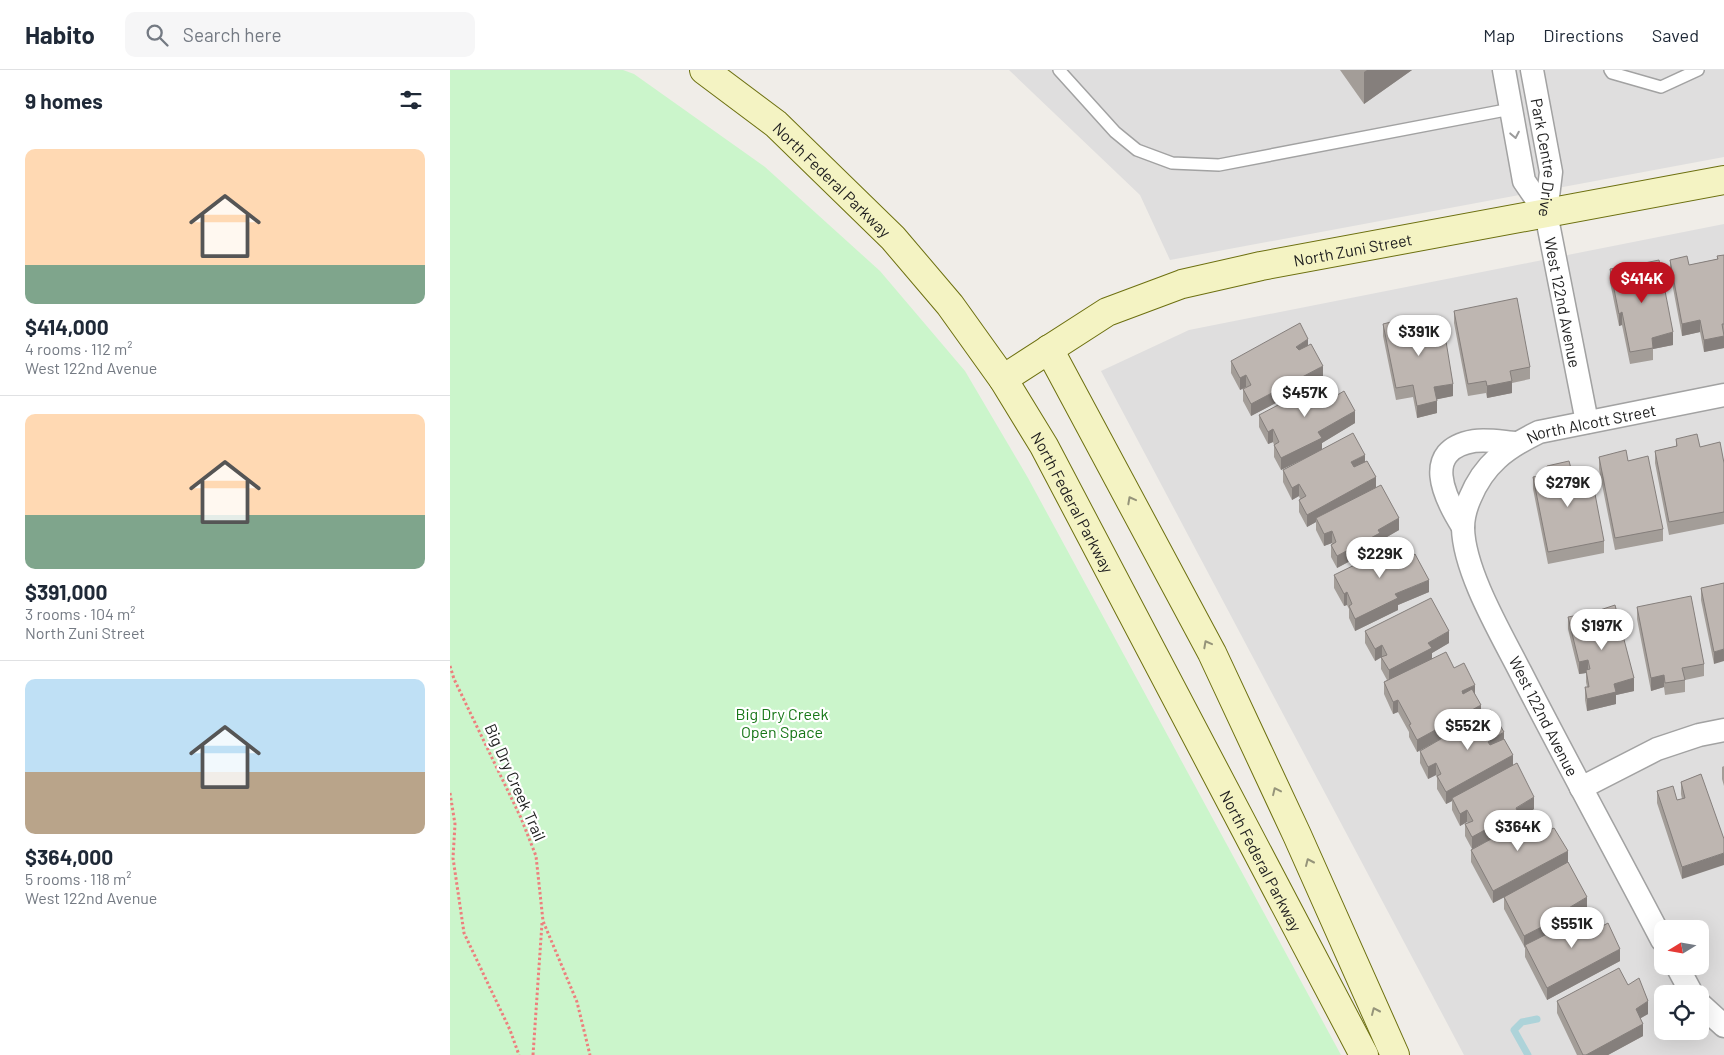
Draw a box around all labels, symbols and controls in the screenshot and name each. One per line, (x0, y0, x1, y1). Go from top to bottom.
search box (125, 12, 475, 57)
text: Habito (25, 20, 95, 49)
icon: search (143, 21, 171, 49)
text: Search here (183, 23, 282, 46)
text: Map (1483, 24, 1515, 46)
text: Directions (1543, 24, 1624, 46)
text: Saved (1652, 24, 1699, 46)
icon: filters (397, 86, 425, 114)
text: 9 homes (25, 88, 103, 113)
street label: Park Centre Drive (1528, 97, 1561, 218)
street label: North Federal Parkway (770, 118, 896, 241)
one-way arrow (1510, 131, 1520, 140)
icon: home (180, 181, 270, 271)
street label: North Zuni Street (1292, 229, 1414, 269)
street label: West 122nd Avenue (1541, 235, 1586, 369)
pin: $414K (1607, 262, 1677, 304)
text: $414K (1621, 268, 1663, 287)
text: $414,000 (25, 314, 109, 339)
pin: $391K (1384, 314, 1454, 357)
text: $391K (1398, 321, 1440, 340)
text: 4 rooms · 112 m² (25, 339, 132, 358)
text: West 122nd Avenue (25, 358, 157, 377)
pin: $457K (1270, 376, 1340, 418)
text: $457K (1282, 382, 1328, 401)
street label: North Alcott Street (1523, 399, 1657, 447)
street label: North Federal Parkway (1028, 428, 1119, 576)
icon: home (180, 447, 270, 537)
pin: $279K (1533, 466, 1603, 508)
text: $279K (1546, 472, 1590, 491)
one-way arrow (1127, 497, 1137, 506)
pin: $229K (1345, 536, 1415, 579)
text: $229K (1357, 543, 1403, 562)
text: $391,000 (25, 579, 107, 604)
text: 3 rooms · 104 m² (25, 604, 135, 623)
pin: $197K (1567, 608, 1637, 651)
text: $197K (1581, 615, 1623, 634)
text: North Zuni Street (25, 623, 145, 642)
one-way arrow (1203, 640, 1213, 649)
street label: West 122nd Avenue (1505, 653, 1583, 779)
park label: Big Dry Creek Open Space (735, 704, 829, 741)
pin: $552K (1433, 708, 1503, 751)
icon: home (180, 712, 270, 802)
text: $552K (1445, 715, 1491, 734)
street label: Big Dry Creek Trail (482, 720, 550, 844)
street label: North Federal Parkway (1217, 787, 1307, 935)
one-way arrow (1272, 787, 1282, 796)
pin: $364K (1483, 810, 1553, 852)
text: $364K (1495, 816, 1541, 835)
text: $364,000 (25, 844, 113, 869)
one-way arrow (1304, 858, 1315, 867)
text: 5 rooms · 118 m² (25, 869, 132, 888)
text: West 122nd Avenue (25, 888, 157, 907)
pin: $551K (1537, 906, 1607, 949)
text: $551K (1551, 913, 1593, 932)
north arrow (1654, 920, 1709, 975)
map controls (1654, 920, 1709, 1040)
button: locate (1654, 985, 1709, 1040)
one-way arrow (1371, 1007, 1382, 1016)

